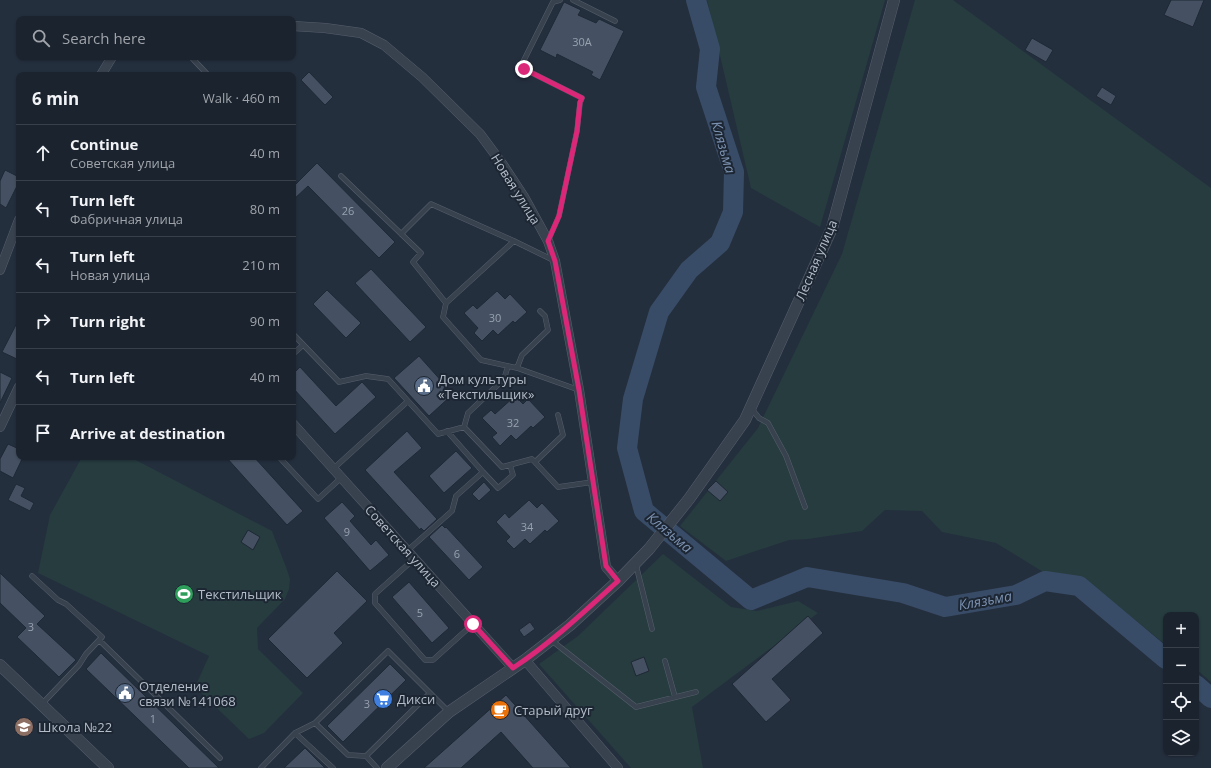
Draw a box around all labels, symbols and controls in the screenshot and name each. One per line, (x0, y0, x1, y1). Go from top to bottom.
search box (16, 16, 296, 60)
icon: search (30, 27, 52, 49)
text: Search here (62, 28, 146, 48)
house number: 30А (572, 34, 592, 49)
route end (515, 60, 533, 78)
text: 6 min (32, 87, 79, 110)
text: Walk · 460 m (203, 89, 280, 107)
water label: Клязьма (707, 119, 741, 176)
text: Continue (70, 134, 138, 154)
icon: ahead (32, 142, 54, 164)
text: 40 m (250, 144, 280, 162)
street label: Новая улица (487, 150, 545, 228)
text: Советская улица (70, 154, 175, 172)
text: Turn left (70, 190, 135, 210)
icon: left (32, 198, 54, 220)
text: 80 m (250, 200, 280, 218)
house number: 26 (342, 203, 354, 218)
text: Фабричная улица (70, 210, 183, 228)
street label: Лесная улица (791, 217, 841, 303)
text: Turn left (70, 246, 135, 266)
icon: left (32, 254, 54, 276)
text: 210 m (242, 256, 280, 274)
text: Новая улица (70, 266, 150, 284)
icon: right (32, 310, 54, 332)
house number: 30 (489, 310, 501, 325)
text: Turn right (70, 311, 145, 331)
text: 90 m (250, 312, 280, 330)
icon: left (32, 366, 54, 388)
text: Turn left (70, 367, 135, 387)
text: 40 m (250, 368, 280, 386)
place label: Дом культуры «Текстильщик» (438, 370, 534, 403)
public building icon: Дом культуры «Текстильщик» (413, 375, 435, 397)
house number: 32 (507, 415, 519, 430)
icon: arrive (32, 422, 54, 444)
text: Arrive at destination (70, 423, 225, 443)
street label: Советская улица (361, 501, 445, 591)
water label: Клязьма (643, 507, 697, 557)
house number: 34 (521, 519, 534, 534)
house number: 9 (344, 524, 350, 539)
house number: 6 (454, 546, 460, 561)
sports icon: Текстильщик (173, 583, 195, 605)
place label: Текстильщик (198, 585, 282, 603)
water label: Клязьма (957, 586, 1013, 614)
house number: 5 (417, 605, 423, 620)
map controls (1163, 612, 1199, 756)
button: + (1163, 612, 1199, 648)
route start (464, 615, 482, 633)
house number: 3 (28, 619, 34, 634)
button: − (1163, 648, 1199, 684)
place label: Отделение связи №141068 (139, 677, 236, 710)
public building icon: Отделение связи №141068 (114, 682, 136, 704)
button: locate (1163, 684, 1199, 720)
supermarket icon: Дикси (372, 688, 394, 710)
place label: Дикси (397, 690, 435, 708)
house number: 3 (364, 696, 370, 711)
cafe icon: Старый друг (489, 699, 511, 721)
place label: Старый друг (514, 701, 593, 719)
house number: 1 (150, 711, 156, 726)
school or university icon: Школа №22 (13, 716, 35, 738)
place label: Школа №22 (38, 718, 112, 736)
button: layers (1163, 720, 1199, 756)

